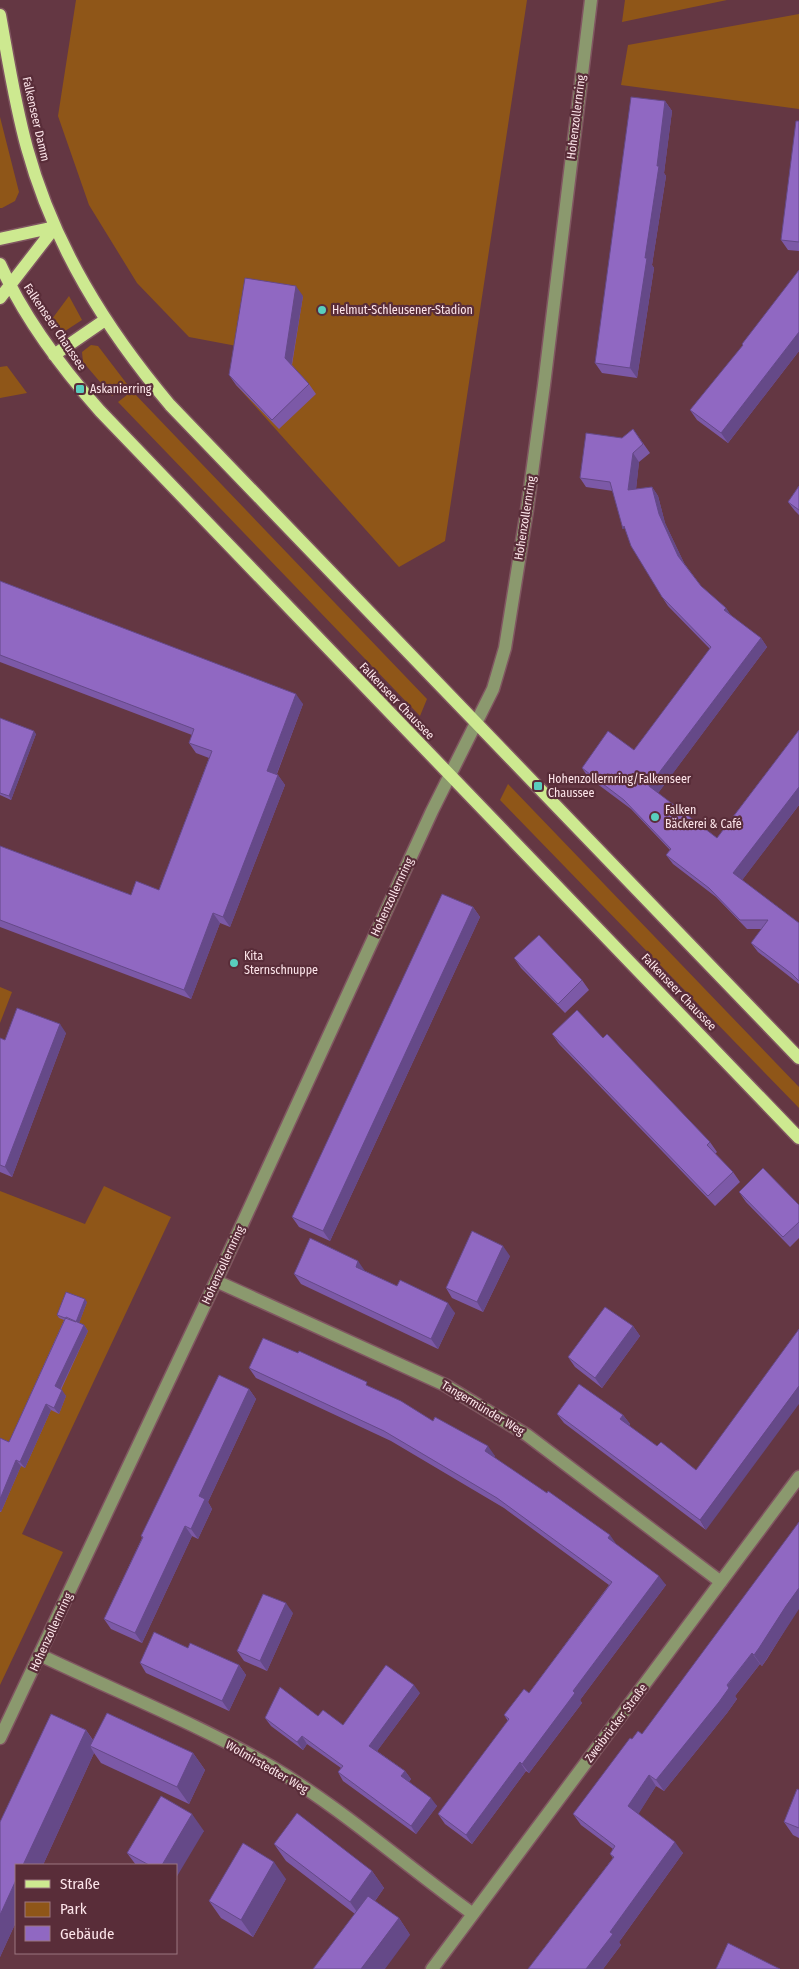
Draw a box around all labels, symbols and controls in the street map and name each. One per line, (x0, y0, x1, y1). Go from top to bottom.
street label: Hohenzollernring (564, 74, 588, 160)
street label: Falkenseer Damm (19, 75, 53, 163)
street label: Falkenseer Chaussee (21, 281, 89, 373)
place label: Helmut-Schleusener-Stadion (332, 303, 473, 317)
marker: Helmut-Schleusener-Stadion (316, 304, 328, 316)
place label: Askanierring (90, 382, 152, 396)
marker: Askanierring (74, 383, 86, 395)
street label: Hohenzollernring (511, 475, 539, 561)
street label: Falkenseer Chaussee (357, 660, 437, 742)
place label: Hohenzollernring/Falkenseer Chaussee (548, 772, 692, 800)
marker: Hohenzollernring/Falkenseer Chaussee (532, 780, 544, 792)
place label: Falken Bäckerei & Café (665, 803, 742, 831)
marker: Falken Bäckerei & Café (649, 811, 661, 823)
street label: Hohenzollernring (368, 855, 416, 938)
place label: Kita Sternschnuppe (244, 949, 318, 977)
street label: Falkenseer Chaussee (639, 951, 719, 1033)
marker: Kita Sternschnuppe (228, 957, 240, 969)
street label: Hohenzollernring (199, 1223, 247, 1306)
street label: Tangermünder Weg (439, 1378, 527, 1438)
street label: Hohenzollernring (27, 1590, 75, 1673)
street label: Zweibrücker Straße (582, 1681, 650, 1765)
street label: Wolmirstedter Weg (223, 1738, 311, 1796)
legend (15, 1864, 178, 1954)
text: Straße (60, 1875, 100, 1893)
text: Park (60, 1900, 87, 1918)
text: Gebäude (60, 1925, 115, 1943)

